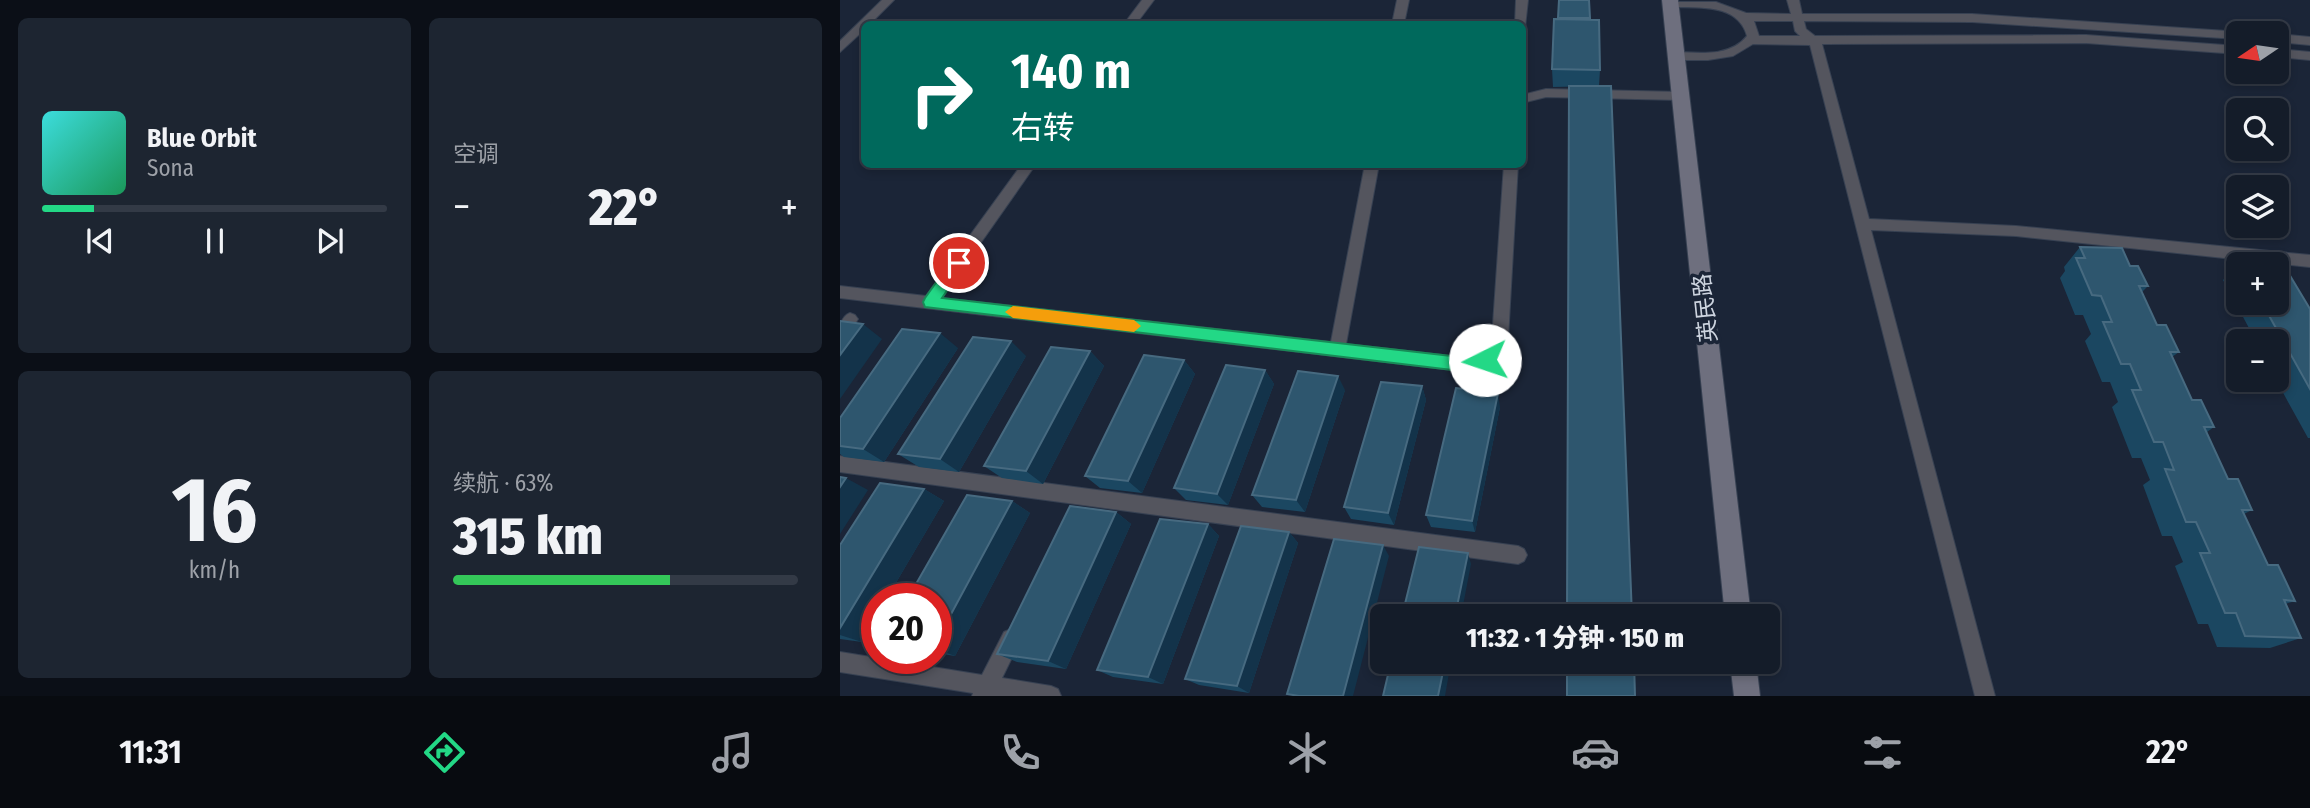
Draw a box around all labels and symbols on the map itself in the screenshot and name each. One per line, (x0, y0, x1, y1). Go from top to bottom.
north arrow (2226, 21, 2289, 84)
pin (929, 233, 989, 293)
street label: 英民路 (1687, 272, 1723, 344)
position arrow (1448, 323, 1522, 397)
speed limit sign: 20 (861, 583, 952, 674)

